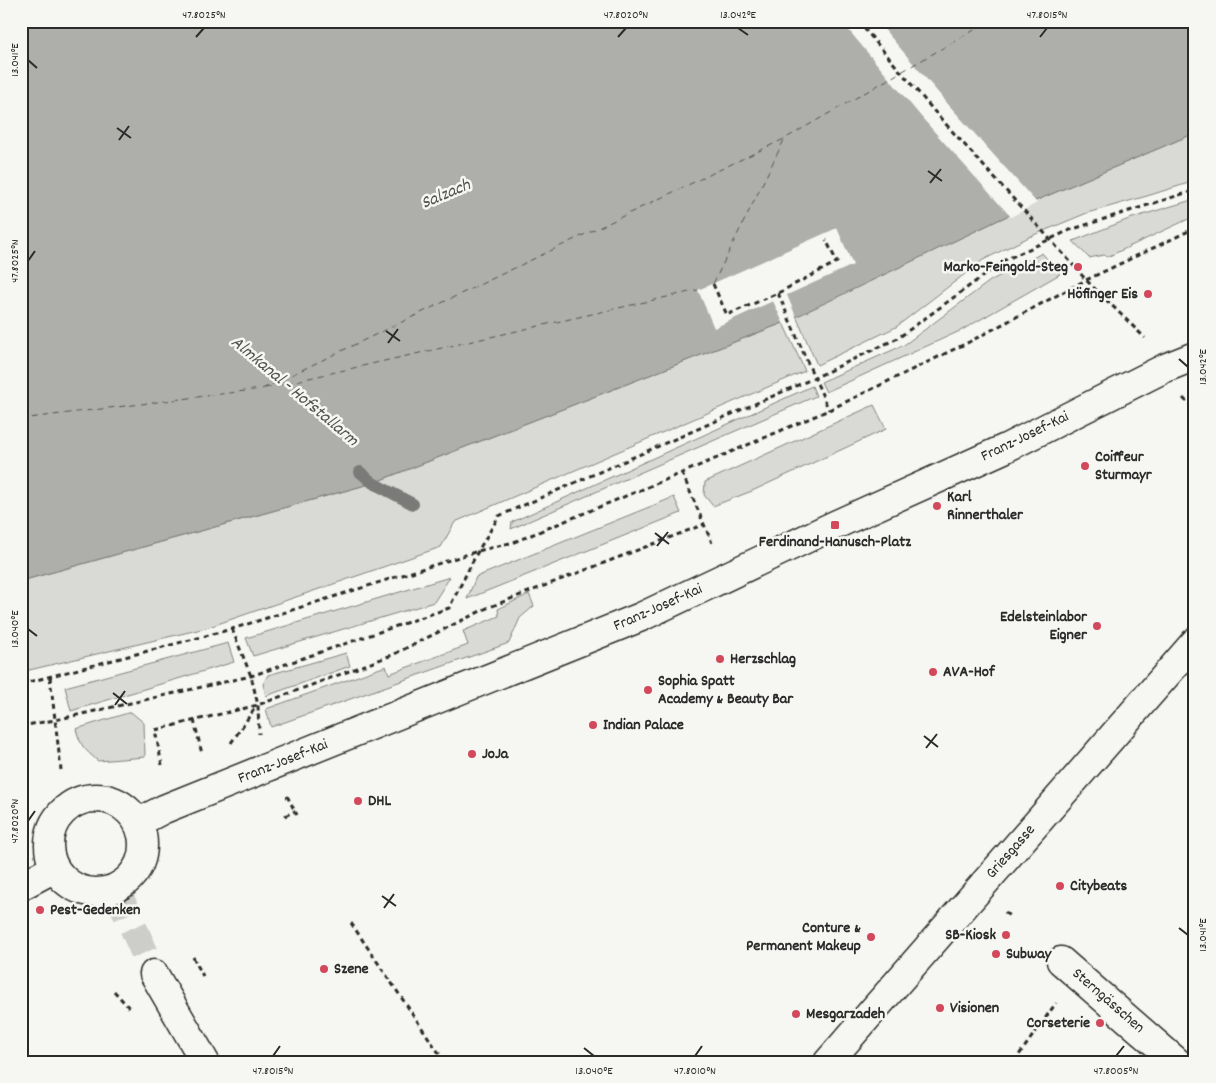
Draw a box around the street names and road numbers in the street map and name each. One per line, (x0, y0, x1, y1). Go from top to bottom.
street label: Franz-Josef-Kai (977, 406, 1073, 468)
street label: Franz-Josef-Kai (610, 578, 706, 638)
street label: Franz-Josef-Kai (235, 733, 331, 790)
street label: Griesgasse (981, 820, 1041, 884)
street label: Sterngässchen (1066, 963, 1150, 1039)

